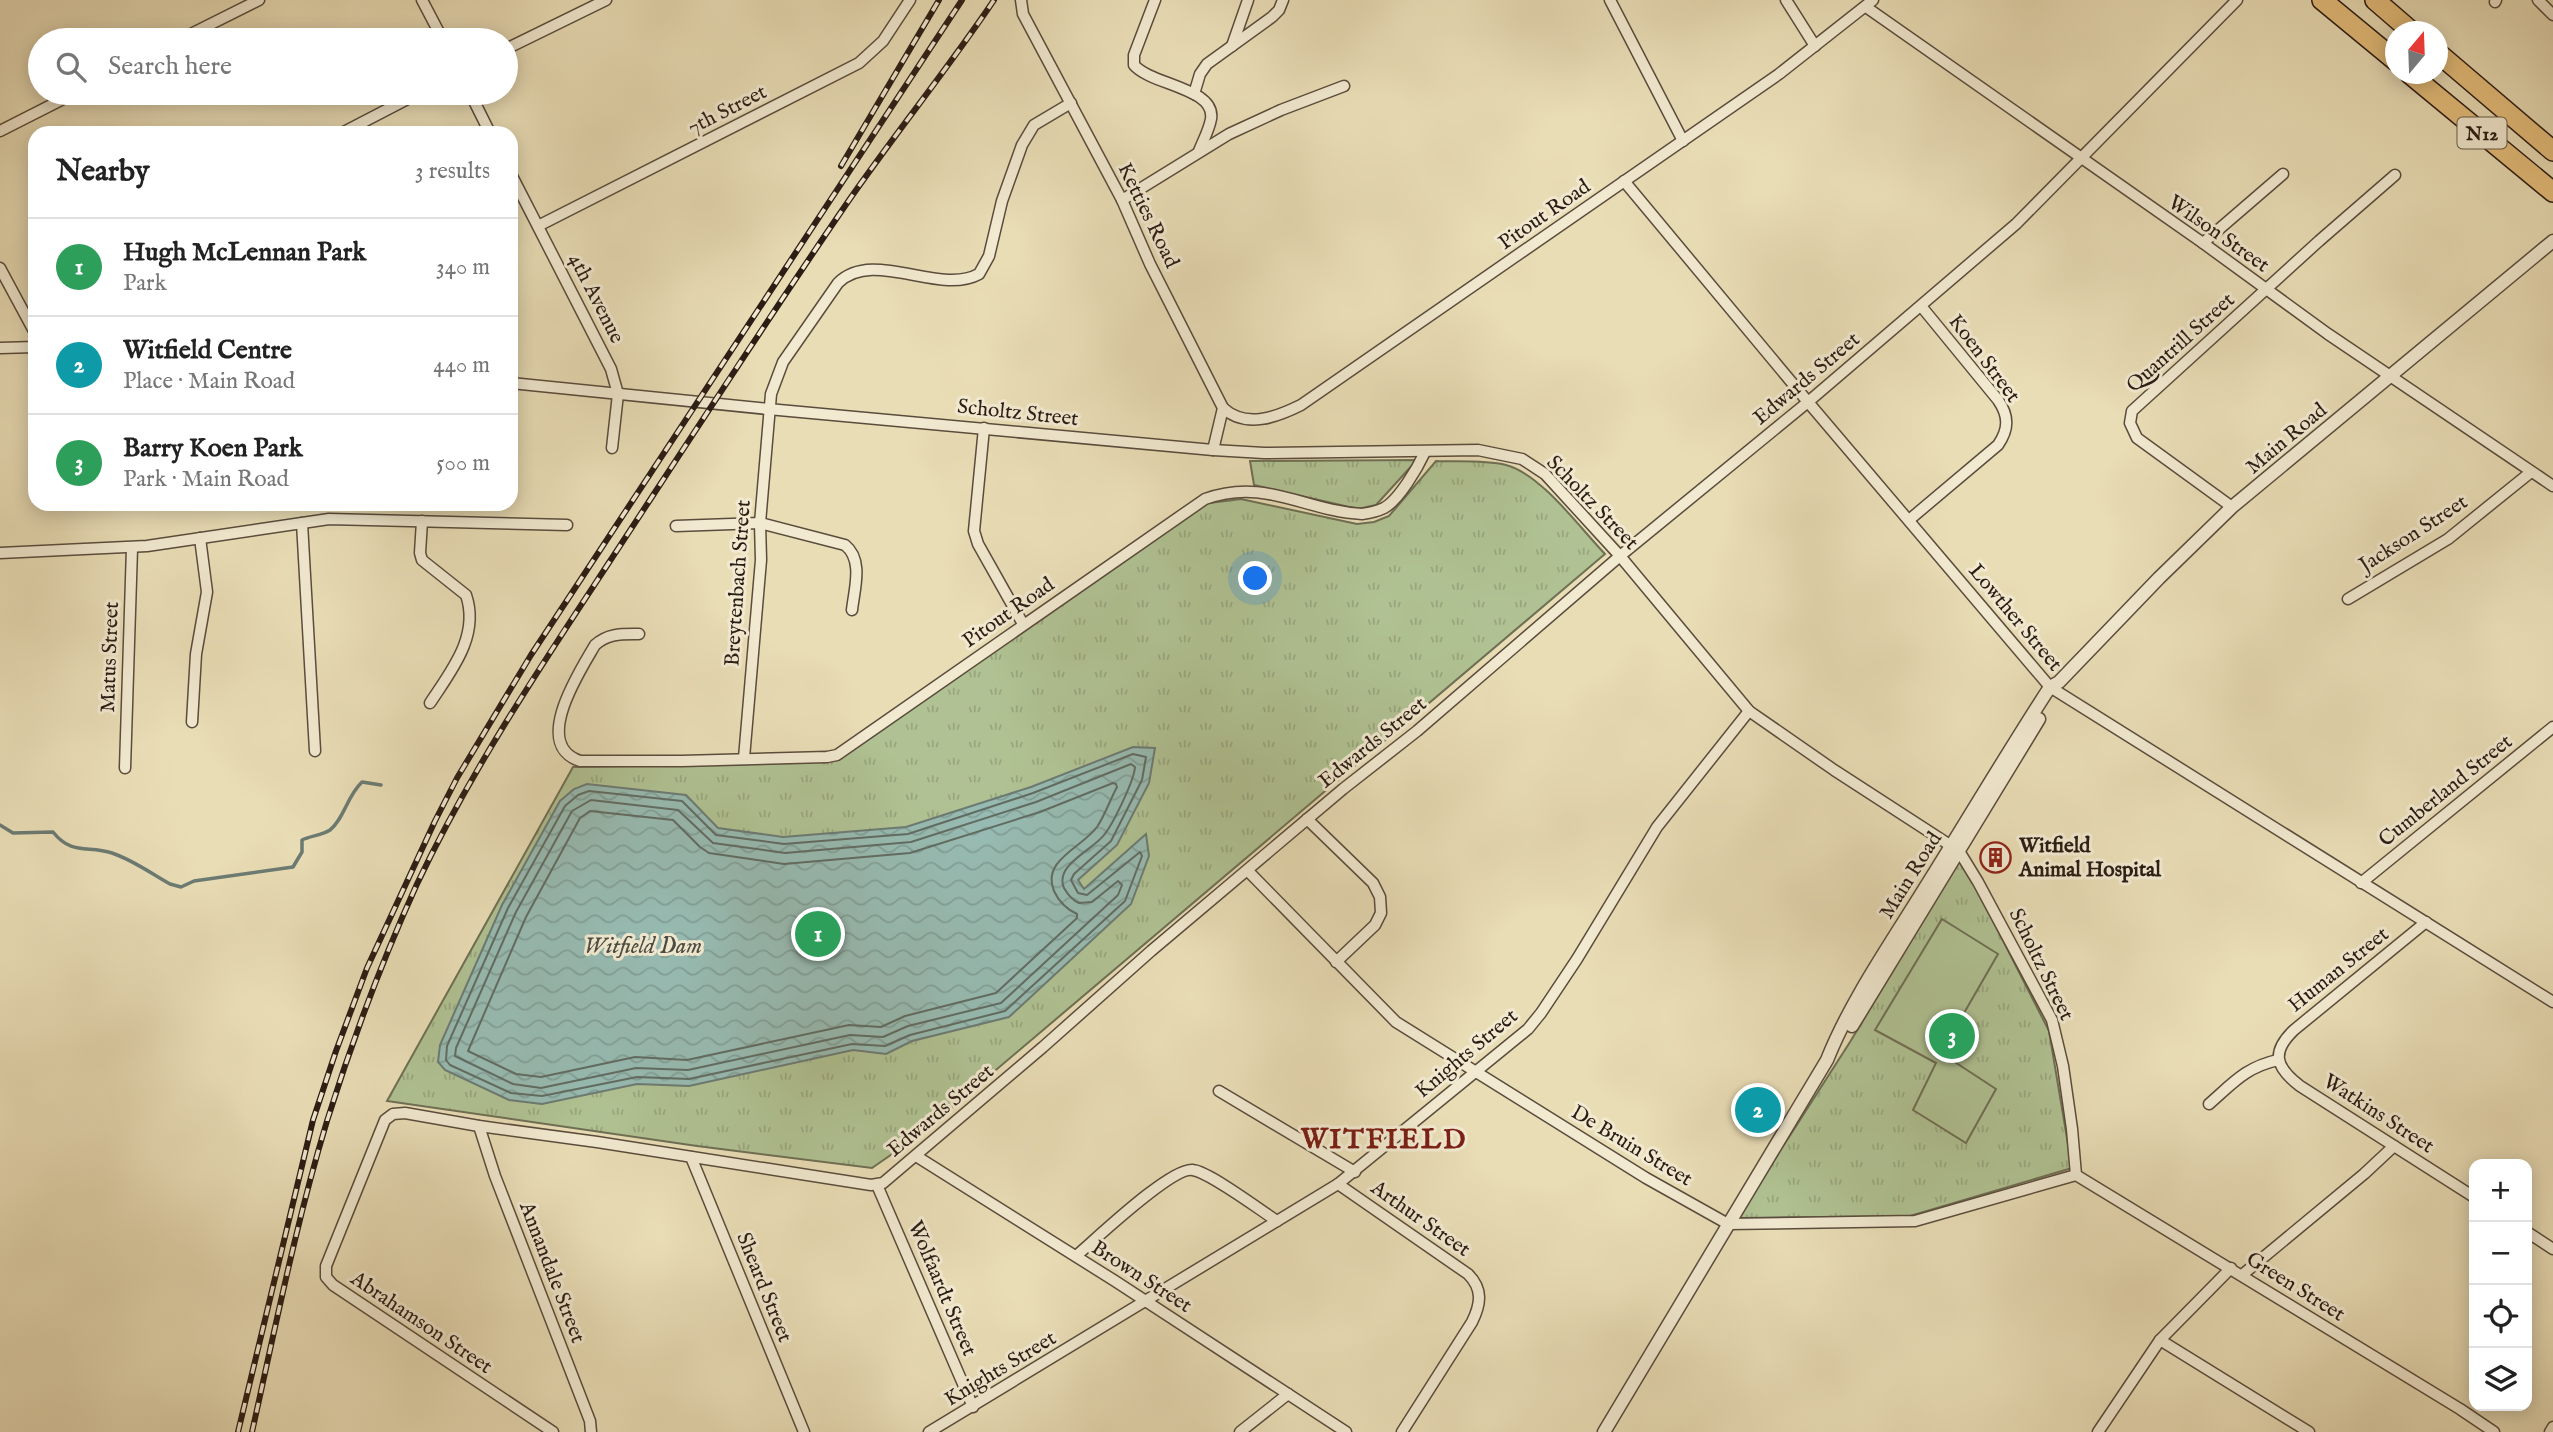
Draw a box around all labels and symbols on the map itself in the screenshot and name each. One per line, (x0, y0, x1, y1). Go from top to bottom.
north arrow (2385, 21, 2448, 84)
street label: 7th Street (684, 79, 772, 142)
road number: N12 (2458, 118, 2506, 148)
street label: Ketties Road (1111, 159, 1185, 273)
street label: Pitout Road (1494, 173, 1597, 257)
street label: Wilson Street (2162, 189, 2274, 279)
street label: 4th Avenue (562, 249, 630, 349)
street label: Quantrill Street (2121, 287, 2241, 399)
street label: Koen Street (1942, 309, 2026, 409)
street label: Edwards Street (1748, 327, 1866, 432)
street label: Scholtz Street (956, 394, 1080, 433)
street label: Main Road (2241, 397, 2334, 481)
street label: Scholtz Street (1540, 450, 1644, 556)
street label: Jackson Street (2353, 489, 2473, 580)
street label: Breytenbach Street (719, 499, 758, 667)
street label: Lowther Street (1962, 559, 2068, 677)
your location (1238, 561, 1272, 595)
street label: Pitout Road (958, 571, 1061, 655)
street label: Matus Street (95, 601, 126, 713)
street label: Edwards Street (1313, 691, 1433, 795)
street label: Cumberland Street (2373, 729, 2518, 853)
street label: Main Road (1874, 827, 1949, 924)
place label: Witfield Animal Hospital (2018, 833, 2162, 884)
building icon: Witfield Animal Hospital (1979, 840, 2013, 874)
street label: Scholtz Street (2002, 904, 2079, 1025)
pin: 1 (795, 908, 841, 960)
street label: Human Street (2283, 921, 2395, 1019)
water label: Witfield Dam (584, 932, 702, 961)
street label: Knights Street (1410, 1003, 1524, 1105)
pin: 3 (1929, 1010, 1975, 1062)
street label: Edwards Street (882, 1059, 1000, 1164)
street label: Watkins Street (2317, 1068, 2439, 1160)
pin: 2 (1735, 1084, 1781, 1136)
street label: De Bruin Street (1565, 1099, 1697, 1193)
district label: WITFIELD (1300, 1123, 1467, 1158)
street label: Arthur Street (1364, 1174, 1475, 1263)
street label: Annandale Street (512, 1197, 591, 1347)
street label: Wolfaardt Street (901, 1217, 982, 1360)
street label: Sheard Street (729, 1229, 798, 1347)
street label: Brown Street (1086, 1235, 1197, 1320)
street label: Green Street (2241, 1246, 2350, 1328)
street label: Abrahamson Street (344, 1265, 497, 1381)
street label: Knights Street (940, 1325, 1062, 1413)

